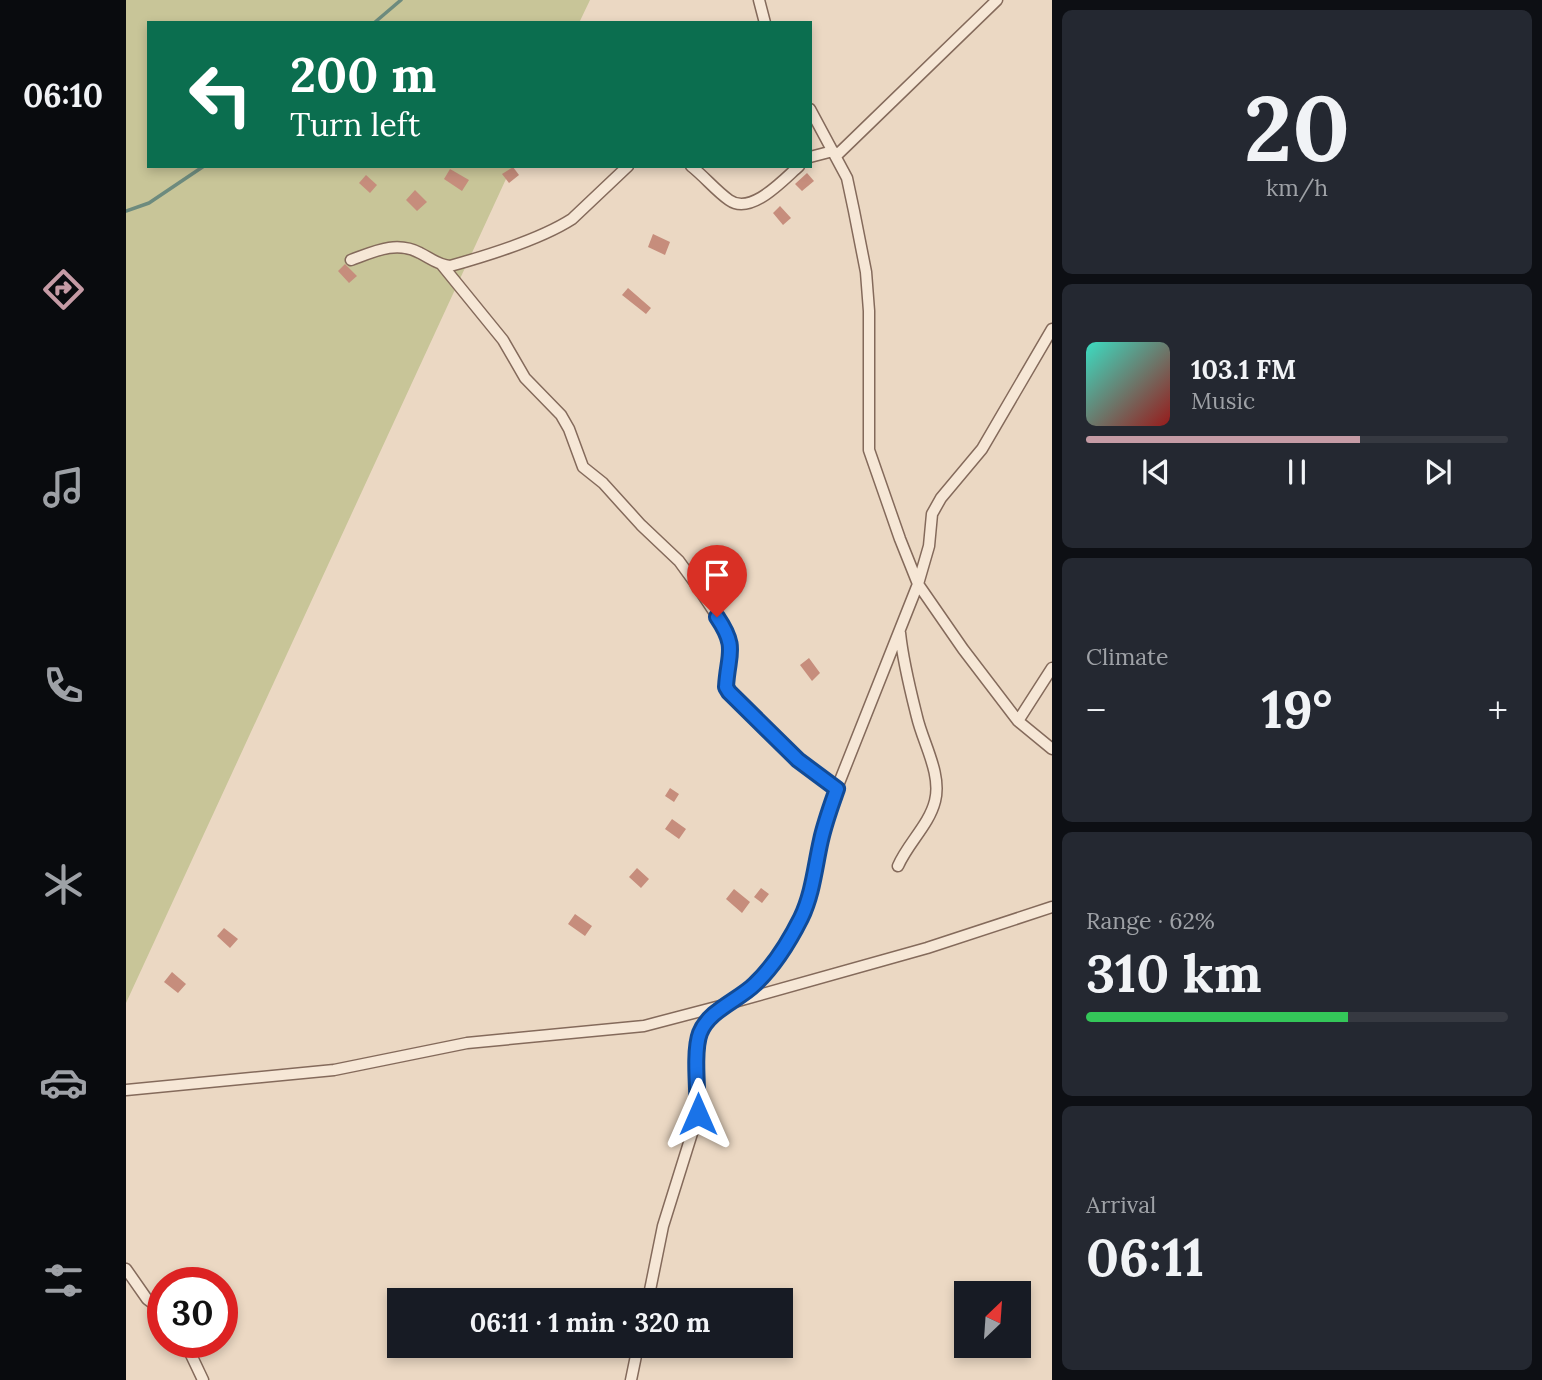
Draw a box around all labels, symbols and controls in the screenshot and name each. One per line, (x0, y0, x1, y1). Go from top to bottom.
text: 200 m (290, 43, 436, 105)
icon: left (175, 49, 266, 140)
text: 20 (1244, 69, 1350, 186)
text: 06:10 (23, 75, 103, 116)
text: Turn left (290, 104, 420, 145)
text: km/h (1266, 173, 1328, 202)
icon: directions (39, 265, 88, 314)
text: 103.1 FM (1191, 353, 1296, 386)
text: Music (1191, 386, 1255, 415)
icon: previous (1137, 453, 1175, 491)
icon: pause (1278, 453, 1316, 491)
icon: next (1419, 453, 1457, 491)
icon: music (39, 463, 88, 512)
pin (687, 545, 747, 617)
icon: arrive (698, 556, 736, 594)
text: Climate (1086, 642, 1168, 671)
icon: phone (39, 661, 88, 710)
text: 19° (1262, 676, 1332, 742)
text: − (1086, 686, 1106, 734)
text: + (1488, 686, 1508, 734)
icon: climate (39, 860, 88, 909)
text: Range · 62% (1086, 906, 1215, 935)
text: 310 km (1086, 940, 1262, 1006)
icon: car (39, 1058, 88, 1107)
position arrow (661, 1077, 735, 1151)
text: Arrival (1086, 1190, 1156, 1219)
text: 06:11 (1086, 1224, 1204, 1290)
icon: filters (39, 1256, 88, 1305)
speed limit sign: 30 (147, 1267, 238, 1358)
north arrow (954, 1281, 1031, 1358)
map controls (954, 1281, 1031, 1358)
text: 06:11 · 1 min · 320 m (470, 1306, 710, 1339)

